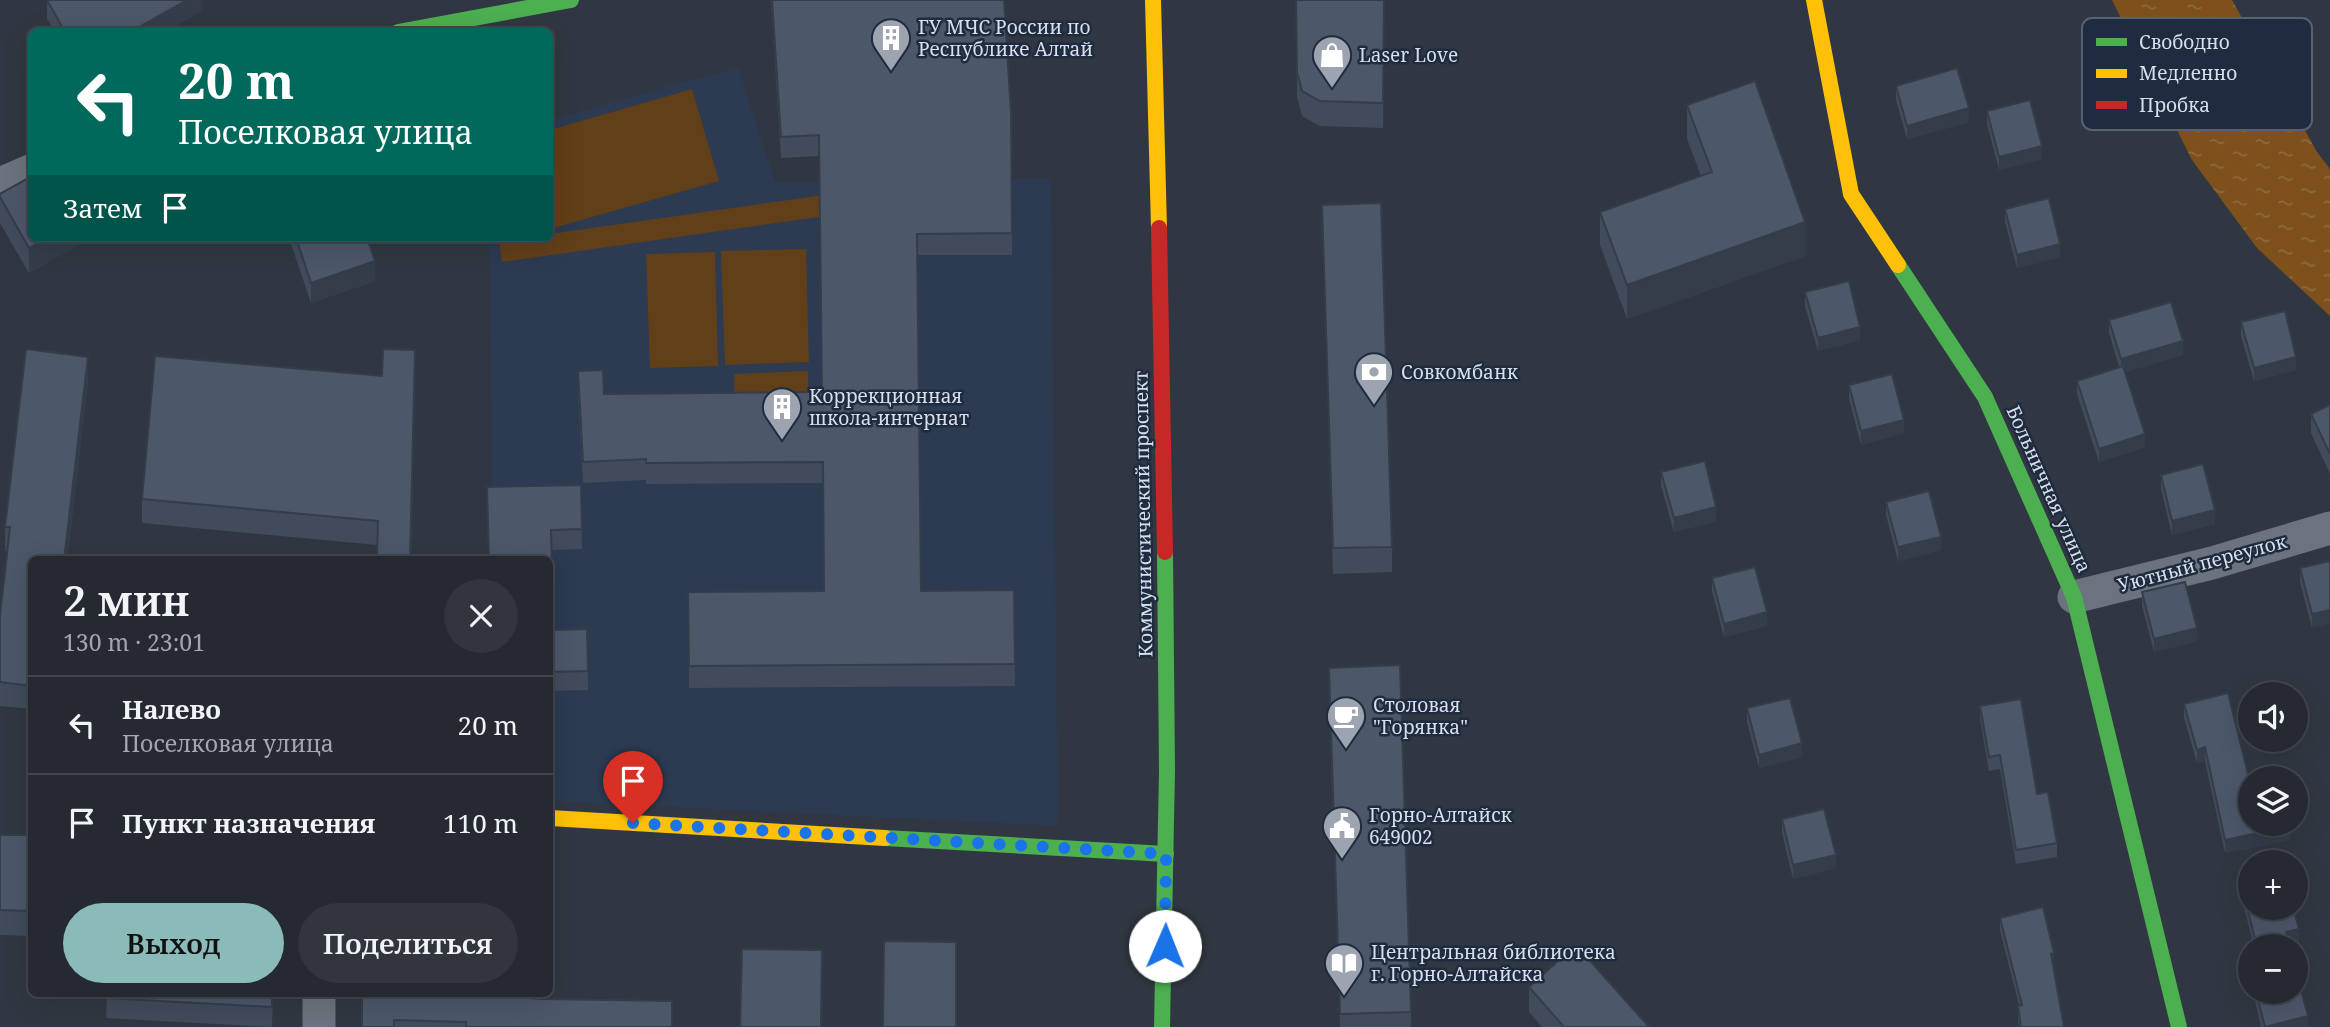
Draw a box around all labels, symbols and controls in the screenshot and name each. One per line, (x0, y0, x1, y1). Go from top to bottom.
place label: ГУ МЧС России по Республике Алтай (918, 14, 1093, 62)
building icon: ГУ МЧС России по Республике Алтай (870, 17, 912, 72)
legend (2082, 18, 2312, 130)
text: Свободно (2139, 29, 2230, 55)
shop icon: Laser Love (1311, 34, 1353, 89)
place label: Laser Love (1359, 42, 1458, 68)
text: 20 m (178, 47, 294, 113)
icon: left (63, 56, 154, 147)
text: Медленно (2139, 60, 2237, 86)
text: Пробка (2139, 92, 2210, 118)
text: Поселковая улица (178, 110, 473, 153)
icon: arrive (156, 189, 194, 227)
text: Затем (63, 190, 142, 226)
bank icon: Совкомбанк (1353, 351, 1395, 406)
place label: Совкомбанк (1401, 359, 1519, 385)
street label: Коммунистический проспект (1128, 370, 1158, 658)
place label: Коррекционная школа-интернат (809, 383, 969, 431)
building icon: Коррекционная школа-интернат (761, 386, 803, 441)
street label: Больничная улица (2000, 401, 2098, 577)
street label: Уютный переулок (2115, 528, 2290, 598)
text: 2 мин (63, 571, 190, 628)
button: close (444, 579, 518, 653)
text: 130 m · 23:01 (63, 626, 205, 658)
map controls (2238, 682, 2308, 1004)
button: sound (2238, 682, 2308, 752)
text: Налево (122, 691, 221, 727)
place label: Столовая "Горянка" (1373, 692, 1468, 740)
cafe icon: Столовая "Горянка" (1325, 695, 1367, 750)
icon: left (63, 706, 101, 744)
text: 20 m (458, 707, 518, 743)
text: Поселковая улица (122, 727, 334, 759)
pin (603, 751, 663, 823)
icon: arrive (614, 762, 652, 800)
button: layers (2238, 766, 2308, 836)
place label: Горно-Алтайск 649002 (1369, 802, 1512, 850)
icon: arrive (63, 804, 101, 842)
text: Пункт назначения (122, 805, 375, 841)
text: 110 m (443, 805, 518, 841)
public building icon: Горно-Алтайск 649002 (1321, 805, 1363, 860)
button: + (2238, 850, 2308, 920)
button: Выход (63, 903, 284, 983)
button: Поделиться (298, 903, 518, 983)
position arrow (1128, 909, 1202, 983)
button: − (2238, 934, 2308, 1004)
place label: Центральная библиотека г. Горно-Алтайска (1371, 939, 1616, 987)
library icon: Центральная библиотека г. Горно-Алтайска (1323, 942, 1365, 997)

